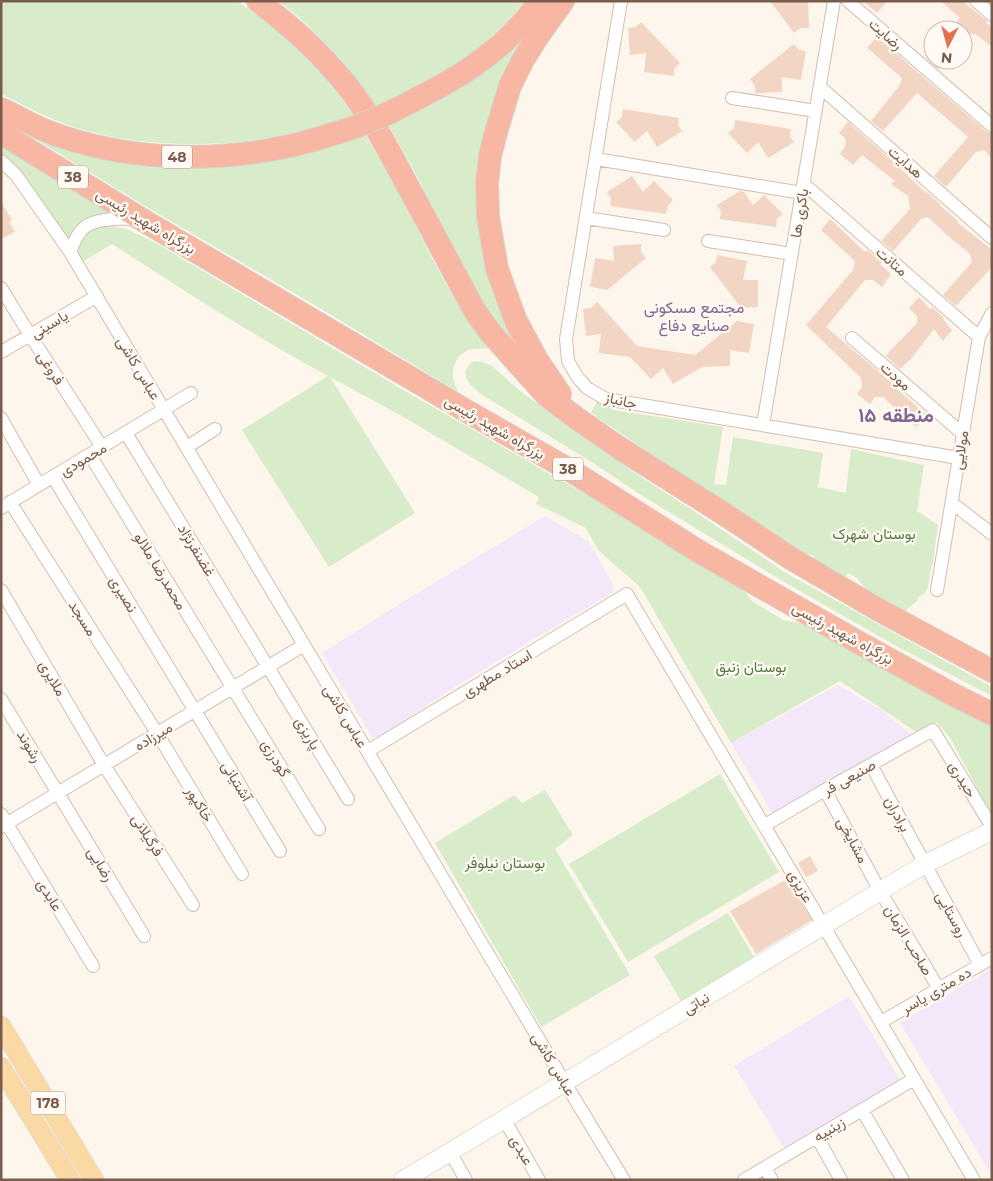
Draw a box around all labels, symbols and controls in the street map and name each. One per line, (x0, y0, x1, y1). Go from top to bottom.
street label: رضایت (865, 14, 907, 54)
north arrow (923, 20, 973, 70)
text: N (940, 48, 953, 67)
street label: هدایت (884, 142, 928, 182)
road number: 48 (162, 146, 192, 168)
road number: 38 (58, 166, 88, 188)
street label: بزرگراه شهید رئیسی (92, 184, 199, 259)
street label: باکری ها (786, 187, 813, 239)
street label: متانت (872, 242, 912, 280)
district label: مجتمع مسکونی صنایع دفاع (644, 298, 744, 337)
street label: یاسینی (27, 305, 72, 343)
street label: عباس کاشی (112, 333, 165, 404)
street label: فروغی (32, 347, 69, 389)
street label: مودت (877, 357, 915, 395)
street label: جانباز (602, 387, 639, 413)
street label: بزرگراه شهید رئیسی (441, 391, 549, 464)
district label: منطقه ۱۵ (858, 403, 934, 427)
street label: مولايی (948, 429, 973, 471)
street label: محمودی (56, 438, 110, 481)
road number: 38 (553, 458, 583, 480)
street label: غضنفرنژاد (174, 520, 220, 580)
park label: بوستان شهرک (832, 524, 916, 543)
street label: محمدرضا ملالو (130, 529, 192, 613)
street label: نصیری (105, 572, 142, 616)
street label: مسجد (65, 596, 101, 640)
street label: بزرگراه شهید رئیسی (789, 597, 897, 670)
street label: استاد مطهری (459, 645, 536, 702)
street label: ملایری (34, 657, 71, 700)
park label: بوستان زنبق (716, 657, 786, 677)
street label: عباس کاشی (319, 681, 372, 752)
street label: پاریزی (290, 713, 325, 754)
street label: میرزاده (130, 717, 176, 755)
street label: رشوند (13, 726, 47, 766)
street label: گودرزی (256, 735, 295, 781)
street label: صنیعی فر (818, 755, 879, 801)
street label: آشتیانی (217, 757, 257, 807)
street label: حیدری (944, 757, 981, 801)
street label: خاکپور (181, 782, 218, 826)
street label: برادران (881, 793, 915, 835)
street label: فرگیلانی (127, 810, 168, 860)
street label: مشایخی (832, 814, 873, 867)
street label: رضایی (82, 843, 119, 885)
park label: بوستان نیلوفر (464, 853, 545, 872)
street label: عزیزی (783, 866, 818, 907)
street label: عابدی (32, 875, 67, 915)
street label: روستایی (931, 888, 972, 941)
street label: صاحب الزمان (881, 901, 937, 979)
street label: ده متری یاسر (897, 962, 975, 1019)
street label: نباتی (679, 988, 713, 1019)
street label: عباس کاشی (527, 1029, 580, 1100)
road number: 178 (30, 1092, 66, 1114)
street label: زینبیه (810, 1112, 848, 1146)
street label: عبدی (505, 1132, 538, 1169)

